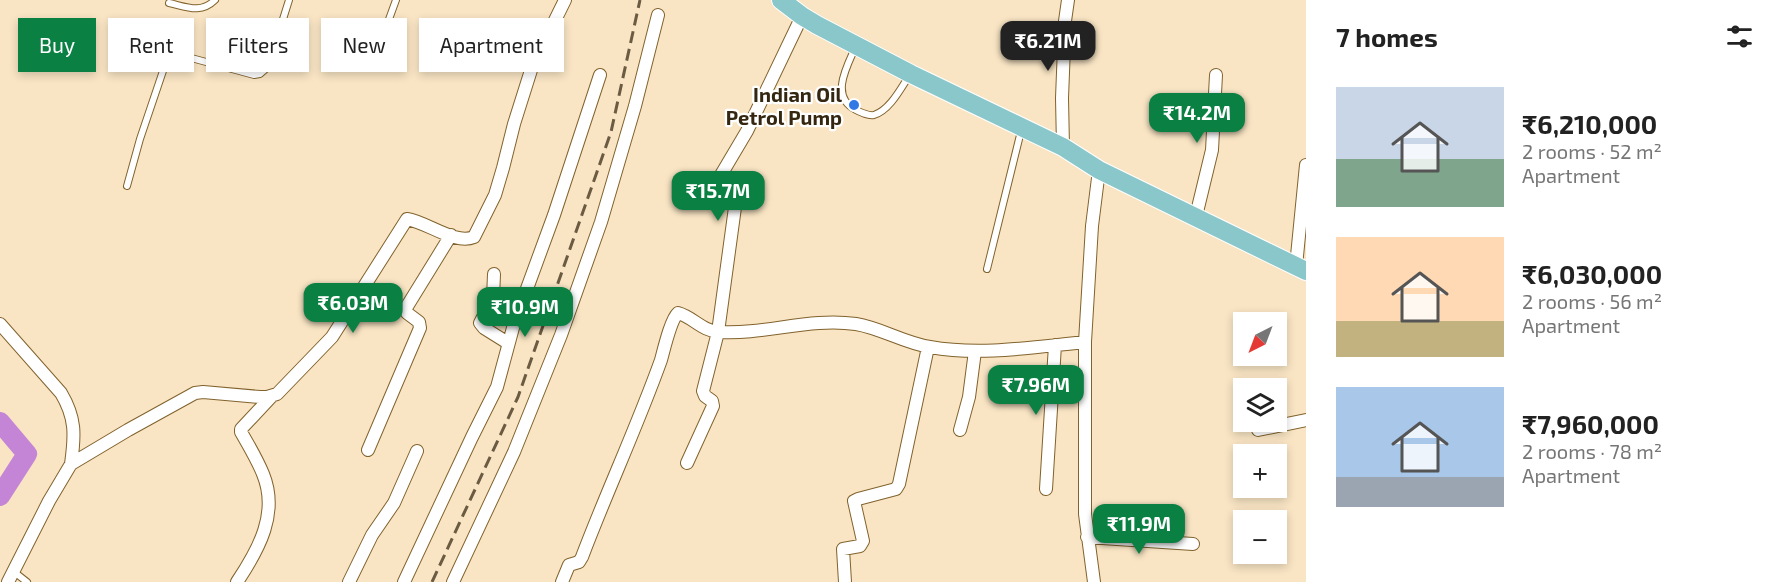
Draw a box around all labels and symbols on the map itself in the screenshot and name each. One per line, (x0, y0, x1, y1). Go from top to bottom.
pin: ₹6.21M (999, 21, 1097, 72)
place label: Indian Oil Petrol Pump (726, 82, 842, 129)
pin: ₹14.2M (1148, 93, 1246, 144)
marker: Indian Oil Petrol Pump (847, 98, 861, 112)
pin: ₹15.7M (669, 171, 767, 222)
pin: ₹6.03M (304, 283, 402, 334)
pin: ₹10.9M (476, 287, 574, 338)
north arrow (1233, 312, 1287, 366)
pin: ₹7.96M (987, 365, 1085, 416)
pin: ₹11.9M (1090, 504, 1188, 555)

